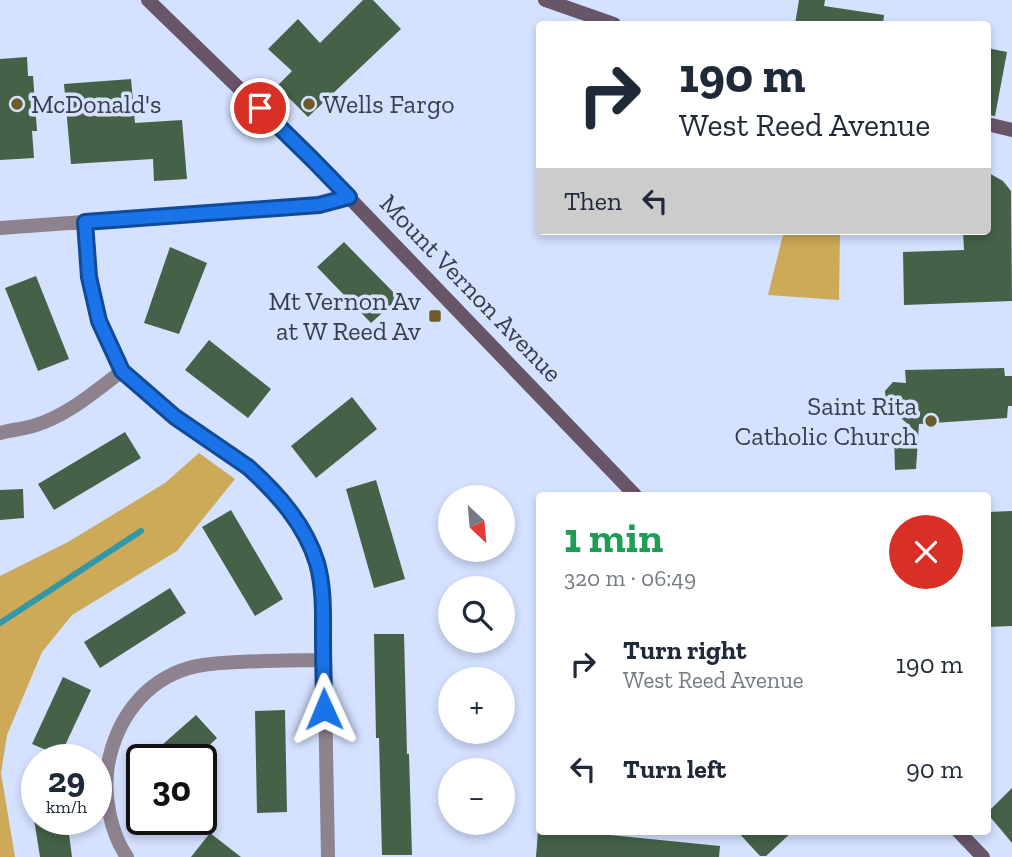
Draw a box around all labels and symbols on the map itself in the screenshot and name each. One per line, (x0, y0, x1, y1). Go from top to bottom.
pin (230, 78, 290, 138)
place label: McDonald's (31, 88, 161, 120)
place label: Wells Fargo (323, 88, 455, 120)
marker: McDonald's (9, 96, 25, 112)
marker: Wells Fargo (301, 96, 317, 112)
street label: Mount Vernon Avenue (373, 187, 569, 389)
place label: Mt Vernon Av at W Reed Av (268, 285, 421, 347)
marker: Mt Vernon Av at W Reed Av (427, 308, 443, 324)
place label: Saint Rita Catholic Church (735, 390, 917, 452)
marker: Saint Rita Catholic Church (923, 413, 939, 429)
north arrow (438, 485, 514, 562)
position arrow (287, 672, 361, 746)
speed limit sign: 30 (126, 744, 217, 835)

